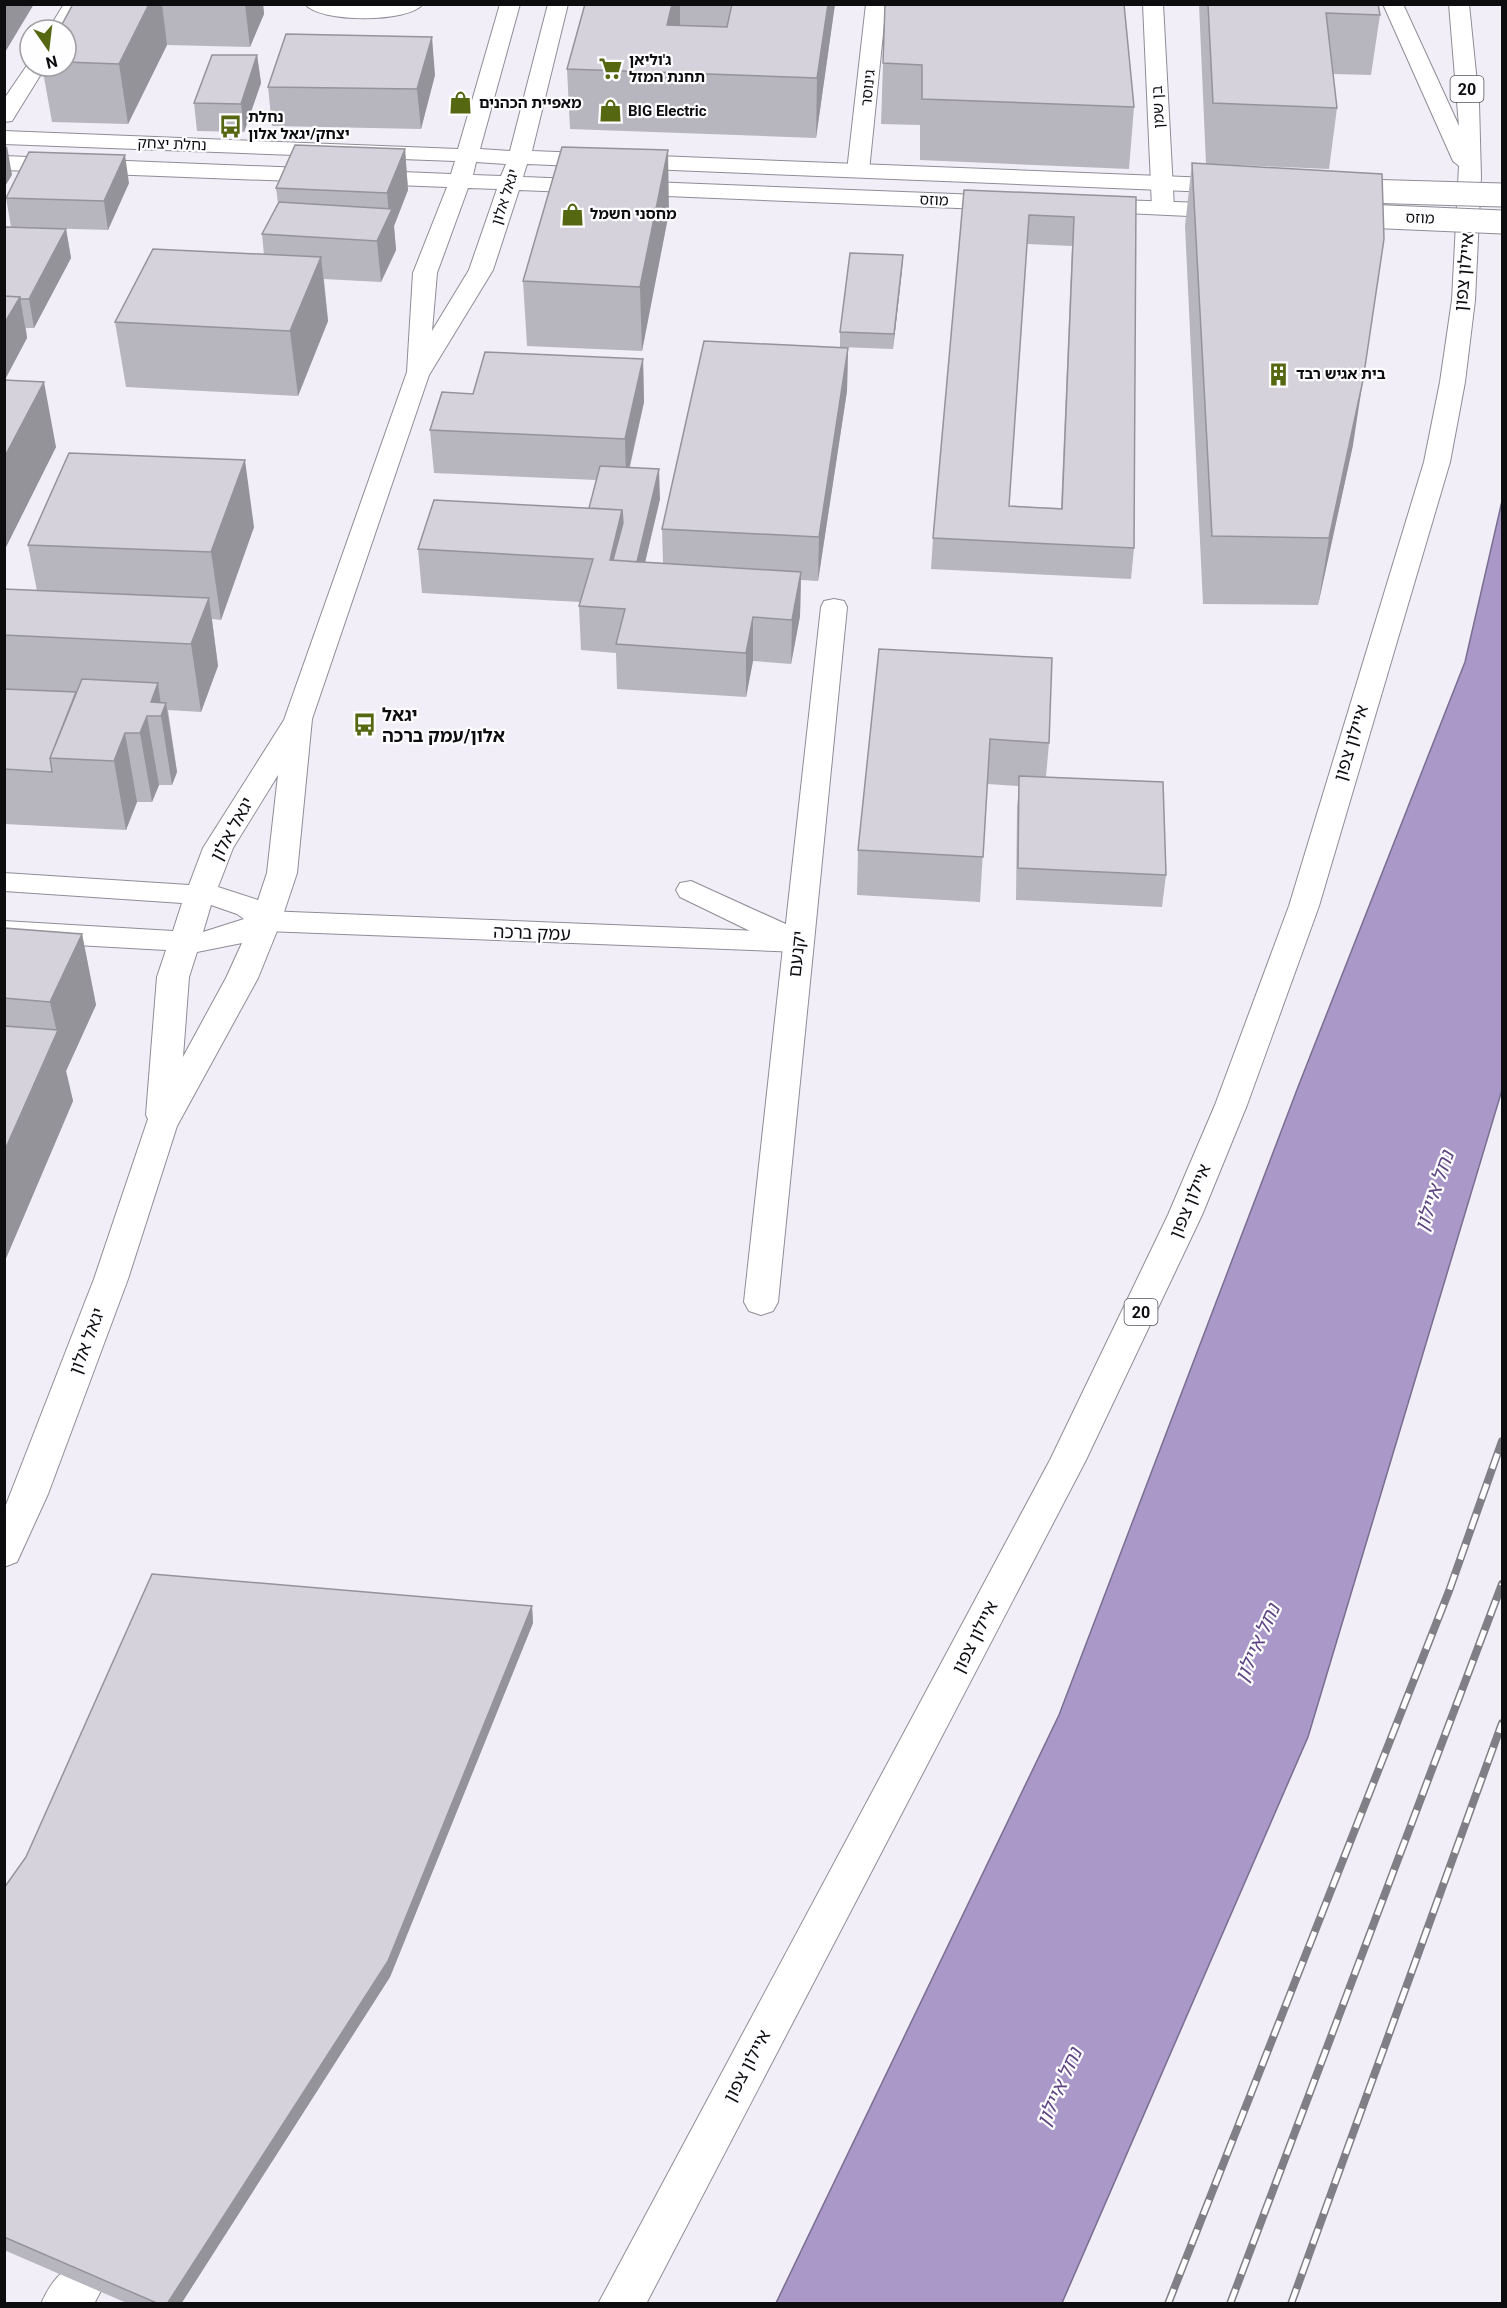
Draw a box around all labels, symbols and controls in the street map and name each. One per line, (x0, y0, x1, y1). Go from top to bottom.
north arrow (18, 18, 78, 78)
text: N (44, 51, 59, 73)
place label: ג'וליאן תחנת המזל (629, 51, 705, 86)
supermarket icon: ג'וליאן תחנת המזל (598, 56, 624, 82)
street label: גינוסר (857, 68, 879, 107)
road number: 20 (1450, 76, 1484, 102)
street label: בן שמן (1148, 85, 1168, 129)
shop icon: מאפיית הכהנים (448, 90, 474, 116)
place label: מאפיית הכהנים (479, 94, 582, 112)
shop icon: BIG Electric (597, 98, 623, 124)
place label: BIG Electric (628, 102, 707, 120)
place label: נחלת יצחק/יגאל אלון (248, 108, 350, 143)
bus stop icon: נחלת יצחק/יגאל אלון (217, 113, 243, 139)
street label: נחלת יצחק (137, 134, 207, 154)
street label: יגאל אלון (488, 167, 522, 227)
street label: מוזס (919, 190, 949, 210)
shop icon: מחסני חשמל (559, 201, 585, 227)
place label: מחסני חשמל (590, 205, 677, 223)
street label: מוזס (1405, 208, 1435, 228)
street label: איילון צפון (1450, 232, 1477, 312)
building icon: בית אגיש רבד (1265, 361, 1291, 387)
place label: בית אגיש רבד (1296, 365, 1386, 383)
street label: איילון צפון (1329, 702, 1372, 783)
place label: יגאל אלון/עמק ברכה (382, 704, 505, 746)
bus stop icon: יגאל אלון/עמק ברכה (351, 712, 377, 738)
street label: יגאל אלון (206, 793, 258, 864)
street label: עמק ברכה (493, 921, 571, 944)
street label: יקנעם (784, 930, 809, 978)
water label: נחל איילון (1409, 1146, 1459, 1234)
street label: איילון צפון (1165, 1161, 1215, 1241)
road number: 20 (1124, 1299, 1158, 1325)
street label: יגאל אלון (64, 1305, 109, 1377)
street label: איילון צפון (947, 1597, 1002, 1677)
water label: נחל איילון (1229, 1599, 1285, 1686)
street label: איילון צפון (719, 2026, 774, 2105)
water label: נחל איילון (1031, 2043, 1087, 2130)

